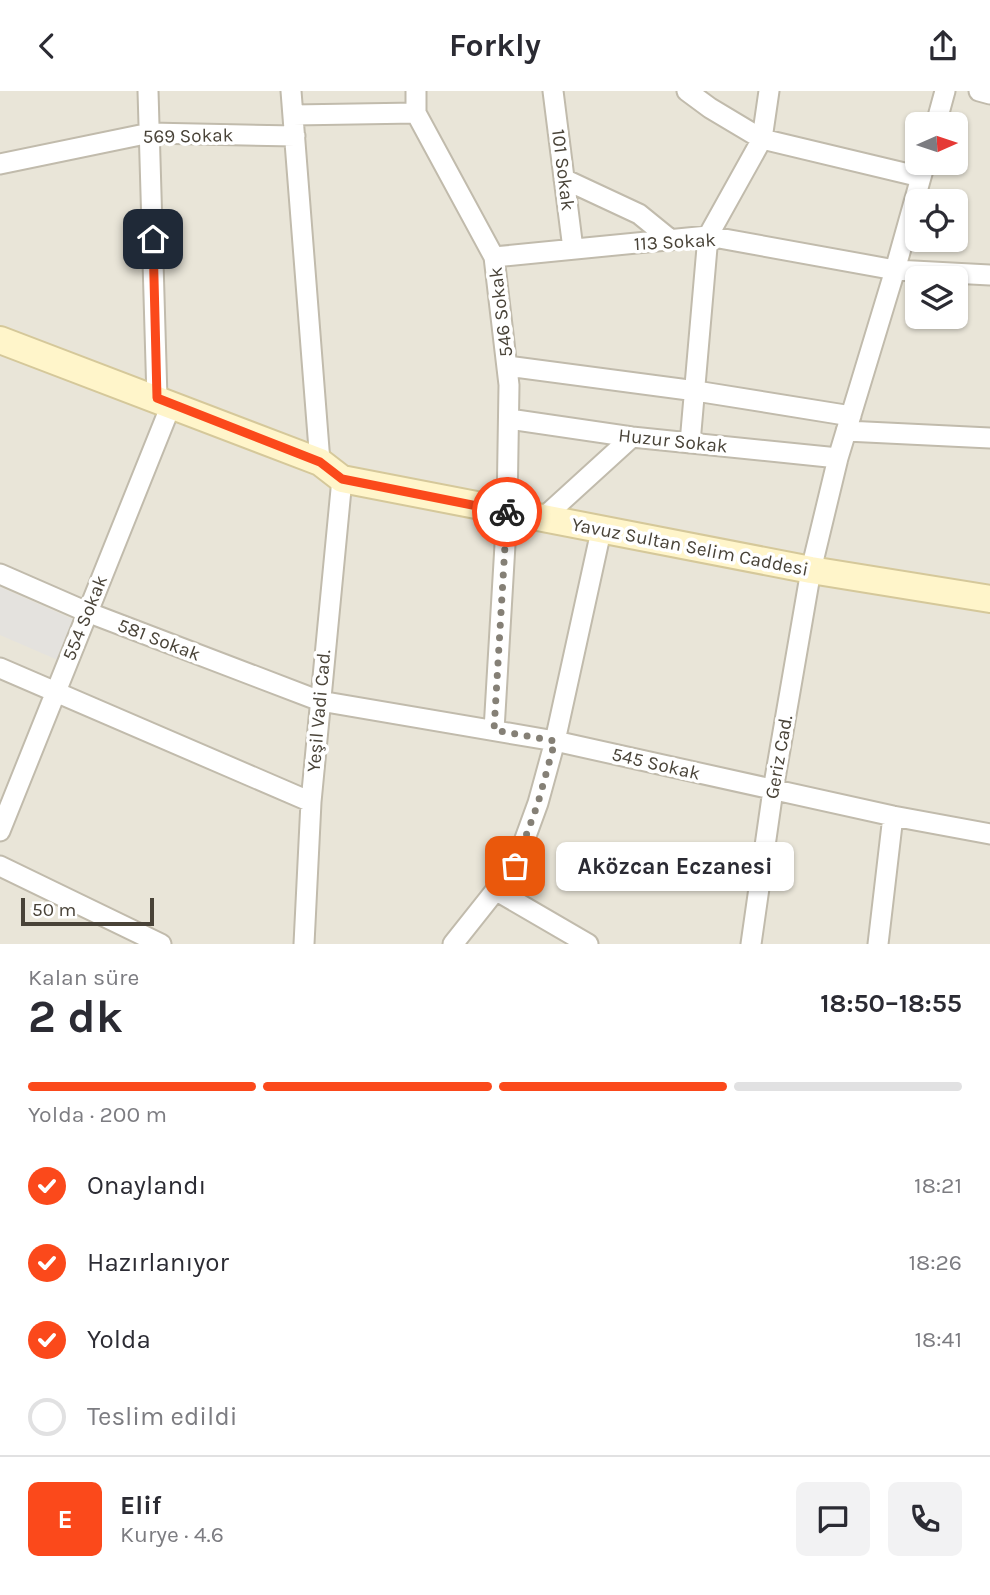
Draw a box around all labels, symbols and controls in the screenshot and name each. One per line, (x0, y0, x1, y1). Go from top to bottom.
icon: back (28, 27, 66, 65)
text: Forkly (449, 27, 541, 64)
icon: share (924, 27, 962, 65)
north arrow (905, 112, 968, 175)
map controls (905, 112, 968, 329)
street label: 569 Sokak (142, 124, 234, 148)
street label: 101 Sokak (547, 128, 579, 212)
button: locate (905, 189, 968, 252)
pin (123, 209, 183, 269)
icon: home (134, 220, 172, 258)
street label: 113 Sokak (633, 229, 717, 255)
street label: 546 Sokak (485, 265, 517, 358)
button: layers (905, 266, 968, 329)
street label: Huzur Sokak (617, 424, 729, 458)
courier (472, 477, 542, 547)
icon: bike (488, 493, 526, 531)
street label: Yavuz Sultan Selim Caddesi (570, 513, 810, 581)
street label: 554 Sokak (58, 572, 112, 664)
street label: 581 Sokak (114, 614, 204, 666)
street label: Yeşil Vadi Cad. (303, 649, 335, 773)
street label: Geriz Cad. (761, 713, 797, 801)
street label: 545 Sokak (610, 743, 703, 785)
pin (485, 836, 545, 896)
callout: Aközcan Eczanesi (557, 841, 795, 891)
icon: bag (496, 847, 534, 885)
text: Aközcan Eczanesi (578, 853, 772, 880)
scale bar (21, 895, 154, 927)
text: 50 m (32, 899, 76, 921)
text: Kalan süre (28, 964, 139, 991)
text: 18:50–18:55 (820, 988, 962, 1019)
text: 2 dk (28, 990, 123, 1044)
text: Yolda · 200 m (28, 1101, 167, 1128)
icon: check (28, 1167, 66, 1205)
text: Onaylandı (87, 1170, 206, 1201)
text: 18:21 (914, 1172, 962, 1199)
icon: check (28, 1244, 66, 1282)
text: Hazırlanıyor (87, 1247, 229, 1278)
text: 18:26 (908, 1249, 962, 1276)
icon: check (28, 1321, 66, 1359)
text: Yolda (87, 1324, 151, 1355)
text: 18:41 (915, 1326, 962, 1353)
text: Teslim edildi (87, 1401, 238, 1432)
button: chat (796, 1482, 870, 1556)
button: phone (888, 1482, 962, 1556)
text: Elif (120, 1490, 161, 1521)
text: E (57, 1504, 73, 1535)
text: Kurye · 4.6 (120, 1521, 224, 1548)

